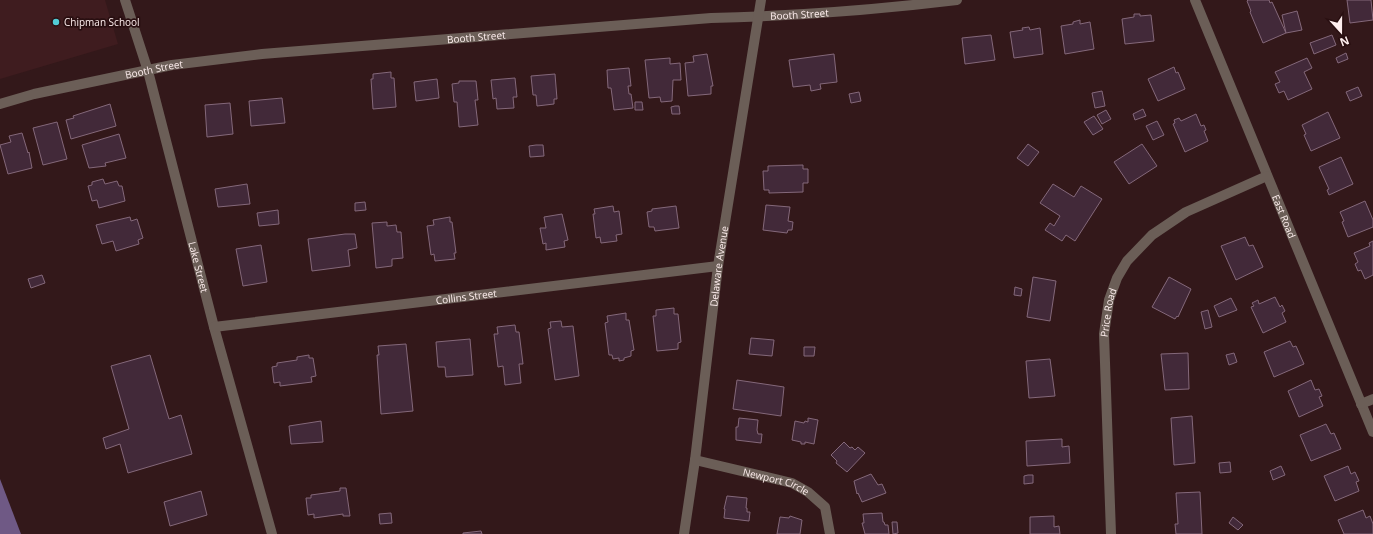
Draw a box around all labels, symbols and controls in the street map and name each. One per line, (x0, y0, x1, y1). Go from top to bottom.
street label: Booth Street (770, 5, 830, 23)
north arrow (1321, 12, 1361, 52)
place label: Chipman School (64, 15, 140, 29)
marker: Chipman School (51, 17, 61, 27)
street label: Booth Street (446, 27, 506, 46)
text: N (1338, 33, 1352, 50)
street label: Booth Street (124, 57, 184, 82)
street label: East Road (1269, 192, 1299, 240)
street label: Delaware Avenue (706, 224, 731, 307)
street label: Lake Street (185, 240, 212, 294)
street label: Collins Street (435, 286, 498, 307)
street label: Price Road (1097, 286, 1120, 338)
street label: Newport Circle (741, 465, 812, 499)

